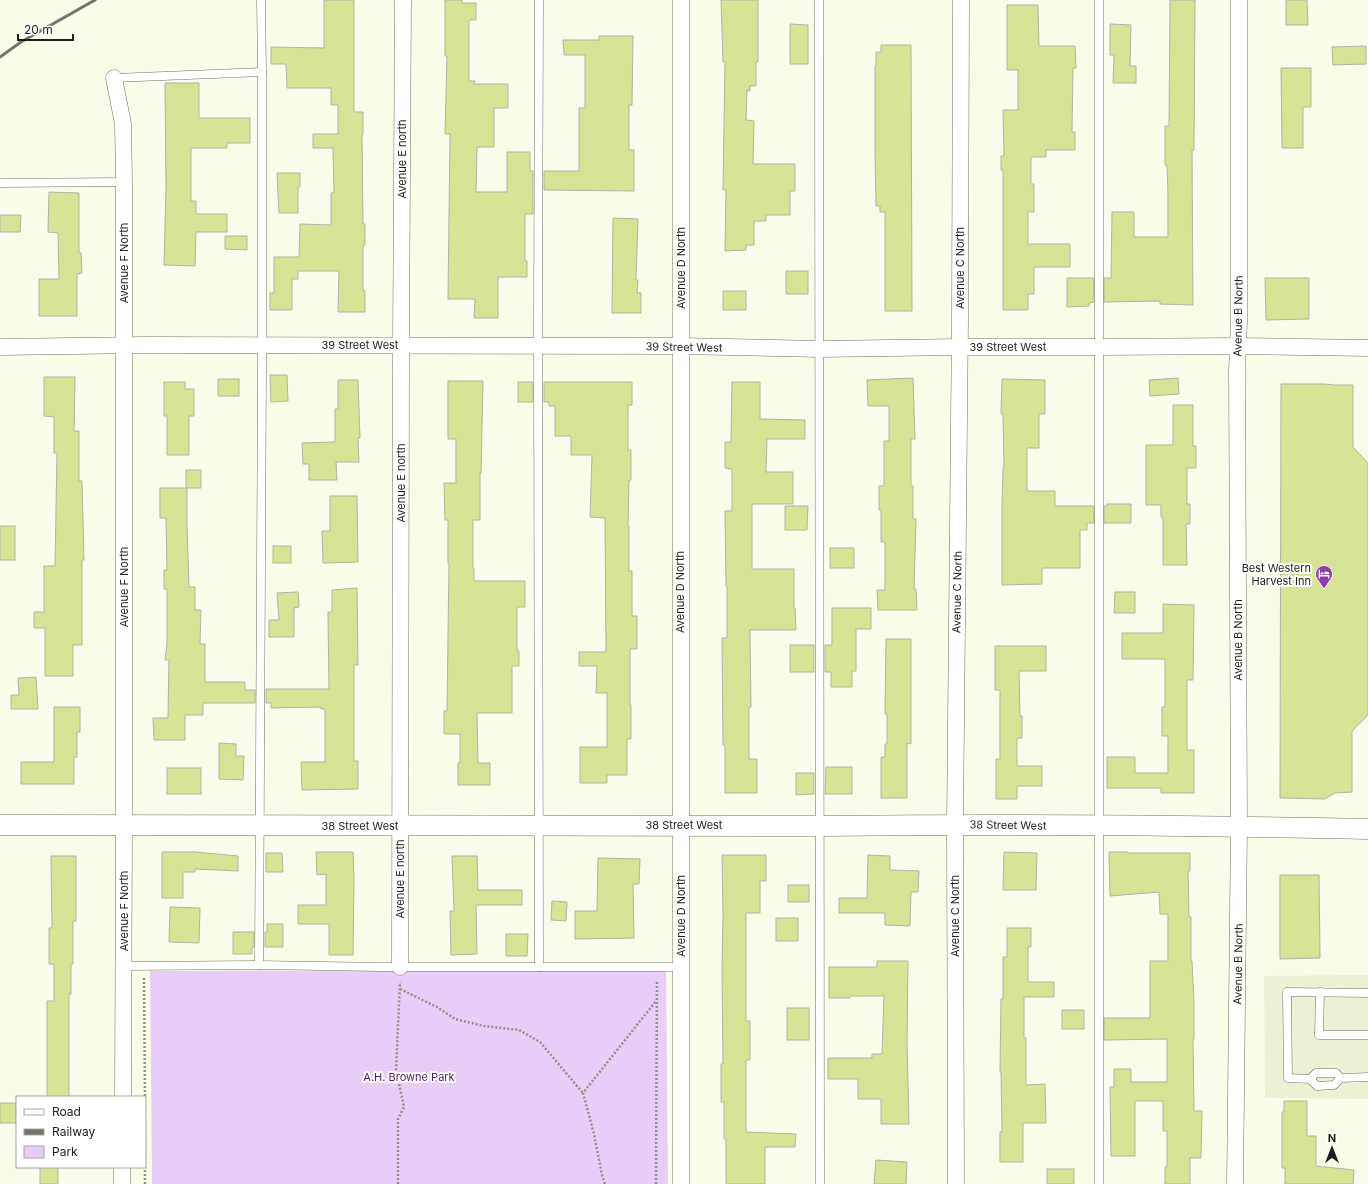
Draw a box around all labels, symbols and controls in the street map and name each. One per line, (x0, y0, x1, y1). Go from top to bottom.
scale bar (18, 16, 73, 42)
text: 20 m (24, 22, 53, 37)
street label: Avenue E north (395, 120, 409, 198)
street label: Avenue F North (117, 223, 131, 303)
street label: Avenue D North (674, 227, 688, 309)
street label: Avenue C North (953, 227, 967, 309)
street label: Avenue B North (1230, 275, 1246, 357)
street label: 39 Street West (322, 338, 399, 352)
street label: 39 Street West (645, 339, 723, 355)
street label: 39 Street West (970, 340, 1047, 354)
street label: Avenue E north (394, 444, 408, 522)
street label: Avenue F North (117, 547, 131, 627)
street label: Avenue D North (673, 551, 687, 633)
street label: Avenue C North (949, 551, 965, 633)
place label: Best Western Harvest Inn (1242, 561, 1311, 588)
hotel icon: Best Western Harvest Inn (1314, 564, 1334, 589)
street label: Avenue B North (1231, 599, 1245, 681)
street label: 38 Street West (969, 817, 1047, 833)
street label: 38 Street West (646, 818, 723, 832)
street label: 38 Street West (322, 819, 399, 833)
street label: Avenue E north (393, 840, 407, 918)
street label: Avenue F North (117, 871, 131, 951)
street label: Avenue D North (674, 875, 688, 957)
street label: Avenue C North (948, 875, 962, 957)
street label: Avenue B North (1230, 923, 1246, 1005)
park label: A.H. Browne Park (363, 1070, 455, 1084)
legend (16, 1096, 146, 1168)
text: Road (52, 1104, 81, 1119)
text: Railway (52, 1124, 96, 1139)
north arrow (1312, 1128, 1352, 1168)
text: N (1328, 1131, 1336, 1145)
text: Park (52, 1144, 78, 1159)

